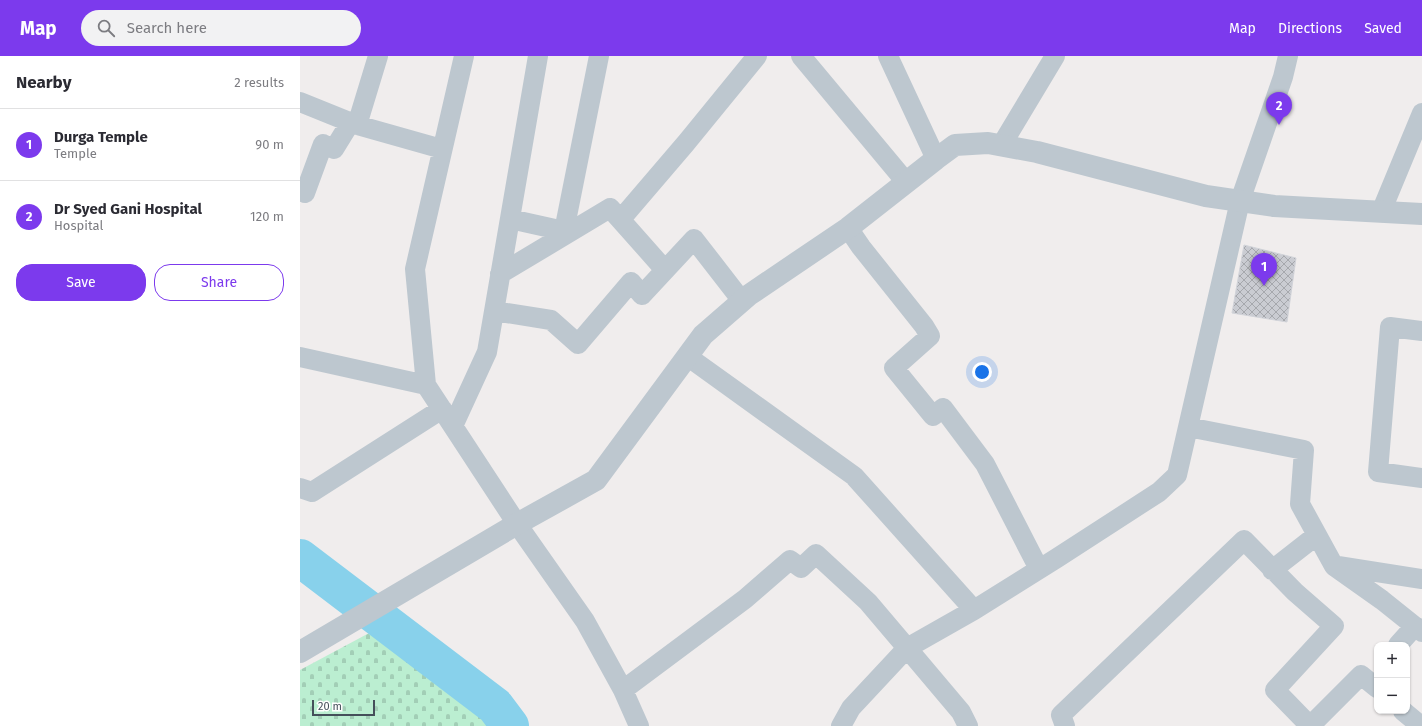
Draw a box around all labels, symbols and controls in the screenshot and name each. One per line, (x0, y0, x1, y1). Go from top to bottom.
search box (81, 10, 361, 46)
text: Map (20, 17, 57, 40)
icon: search (95, 17, 117, 39)
text: Search here (127, 19, 207, 37)
text: Map (1229, 20, 1256, 37)
text: Directions (1278, 20, 1342, 37)
text: Saved (1364, 20, 1402, 37)
text: Nearby (16, 72, 71, 93)
text: 2 results (234, 75, 284, 90)
pin: 2 (1266, 92, 1292, 125)
text: Durga Temple (54, 128, 148, 146)
text: 1 (26, 137, 32, 152)
text: 90 m (255, 137, 284, 152)
text: Temple (54, 146, 97, 161)
text: Dr Syed Gani Hospital (54, 200, 202, 218)
text: 2 (26, 209, 32, 224)
text: 120 m (250, 209, 284, 224)
text: Hospital (54, 218, 103, 233)
pin: 1 (1251, 253, 1277, 286)
button: Save (16, 264, 146, 301)
button: Share (154, 264, 284, 301)
your location (972, 362, 992, 382)
map controls (1374, 642, 1410, 714)
button: + (1374, 642, 1410, 678)
button: − (1374, 678, 1410, 714)
scale bar (312, 698, 375, 717)
text: 20 m (318, 700, 342, 713)

